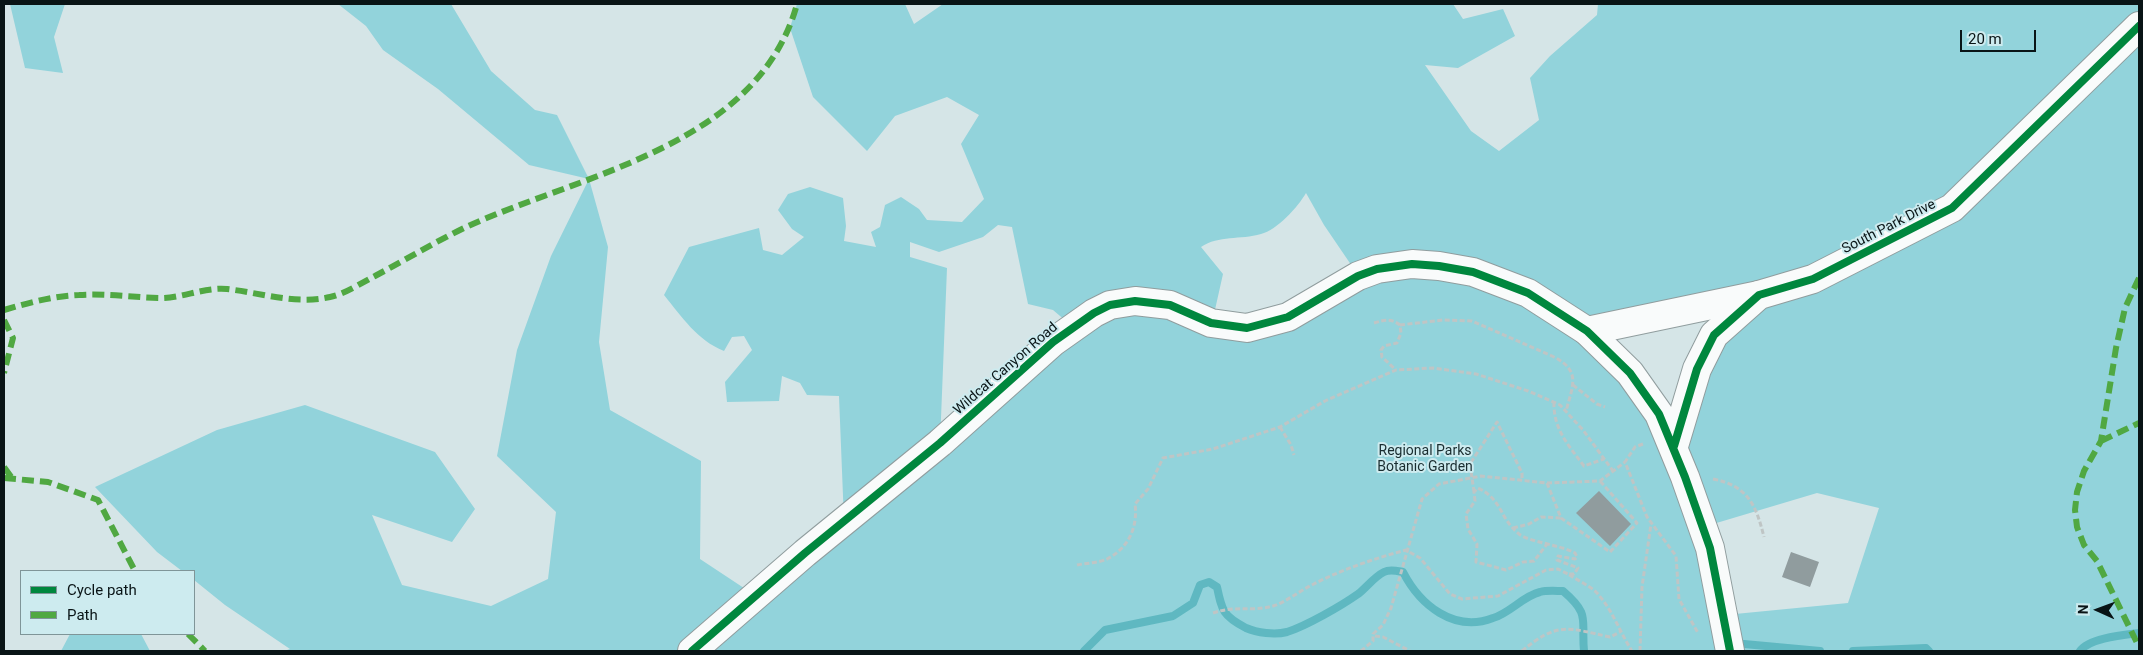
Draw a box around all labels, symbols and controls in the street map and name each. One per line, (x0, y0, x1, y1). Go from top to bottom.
scale bar (1963, 20, 2039, 52)
text: 20 m (1968, 30, 2002, 48)
street label: South Park Drive (1839, 196, 1939, 258)
street label: Wildcat Canyon Road (951, 319, 1061, 419)
park label: Regional Parks Botanic Garden (1377, 443, 1473, 476)
legend (20, 570, 195, 635)
text: Cycle path (67, 581, 137, 599)
north arrow (2073, 585, 2123, 635)
text: N (2075, 604, 2091, 615)
text: Path (67, 606, 98, 624)

